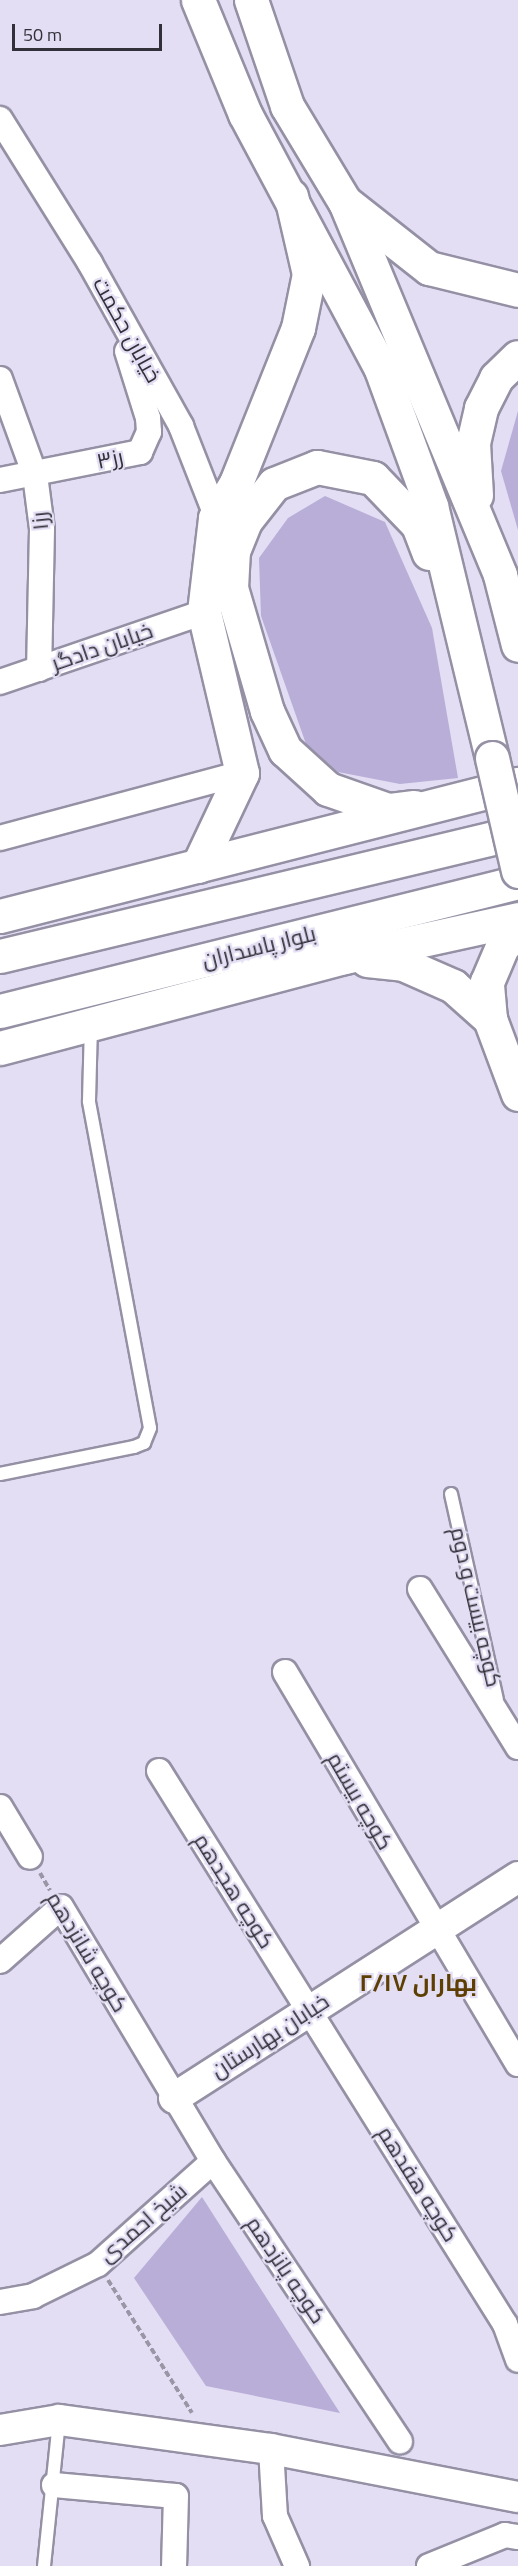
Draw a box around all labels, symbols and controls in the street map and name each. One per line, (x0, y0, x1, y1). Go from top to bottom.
scale bar (15, 12, 165, 50)
text: 50 m (23, 21, 62, 48)
street label: خیابان حکمت (87, 273, 167, 387)
street label: رز۳ (94, 443, 126, 475)
street label: رز۱ (26, 510, 54, 532)
street label: خیابان دادگر (48, 617, 156, 677)
street label: بلوار پاسداران (199, 920, 319, 974)
street label: کوچه بیست و دوم (445, 1524, 507, 1690)
street label: کوچه بیستم (321, 1747, 399, 1855)
street label: کوچه هجدهم (188, 1829, 280, 1953)
street label: کوچه شانزدهم (41, 1887, 133, 2017)
district label: ۲/۱۷ بهاران (359, 1969, 477, 1997)
street label: خیابان بهارستان (206, 1988, 334, 2084)
street label: کوچه هفدهم (372, 2121, 464, 2247)
street label: شیخ احمدی (94, 2178, 192, 2268)
street label: کوچه پانزدهم (240, 2211, 332, 2329)

